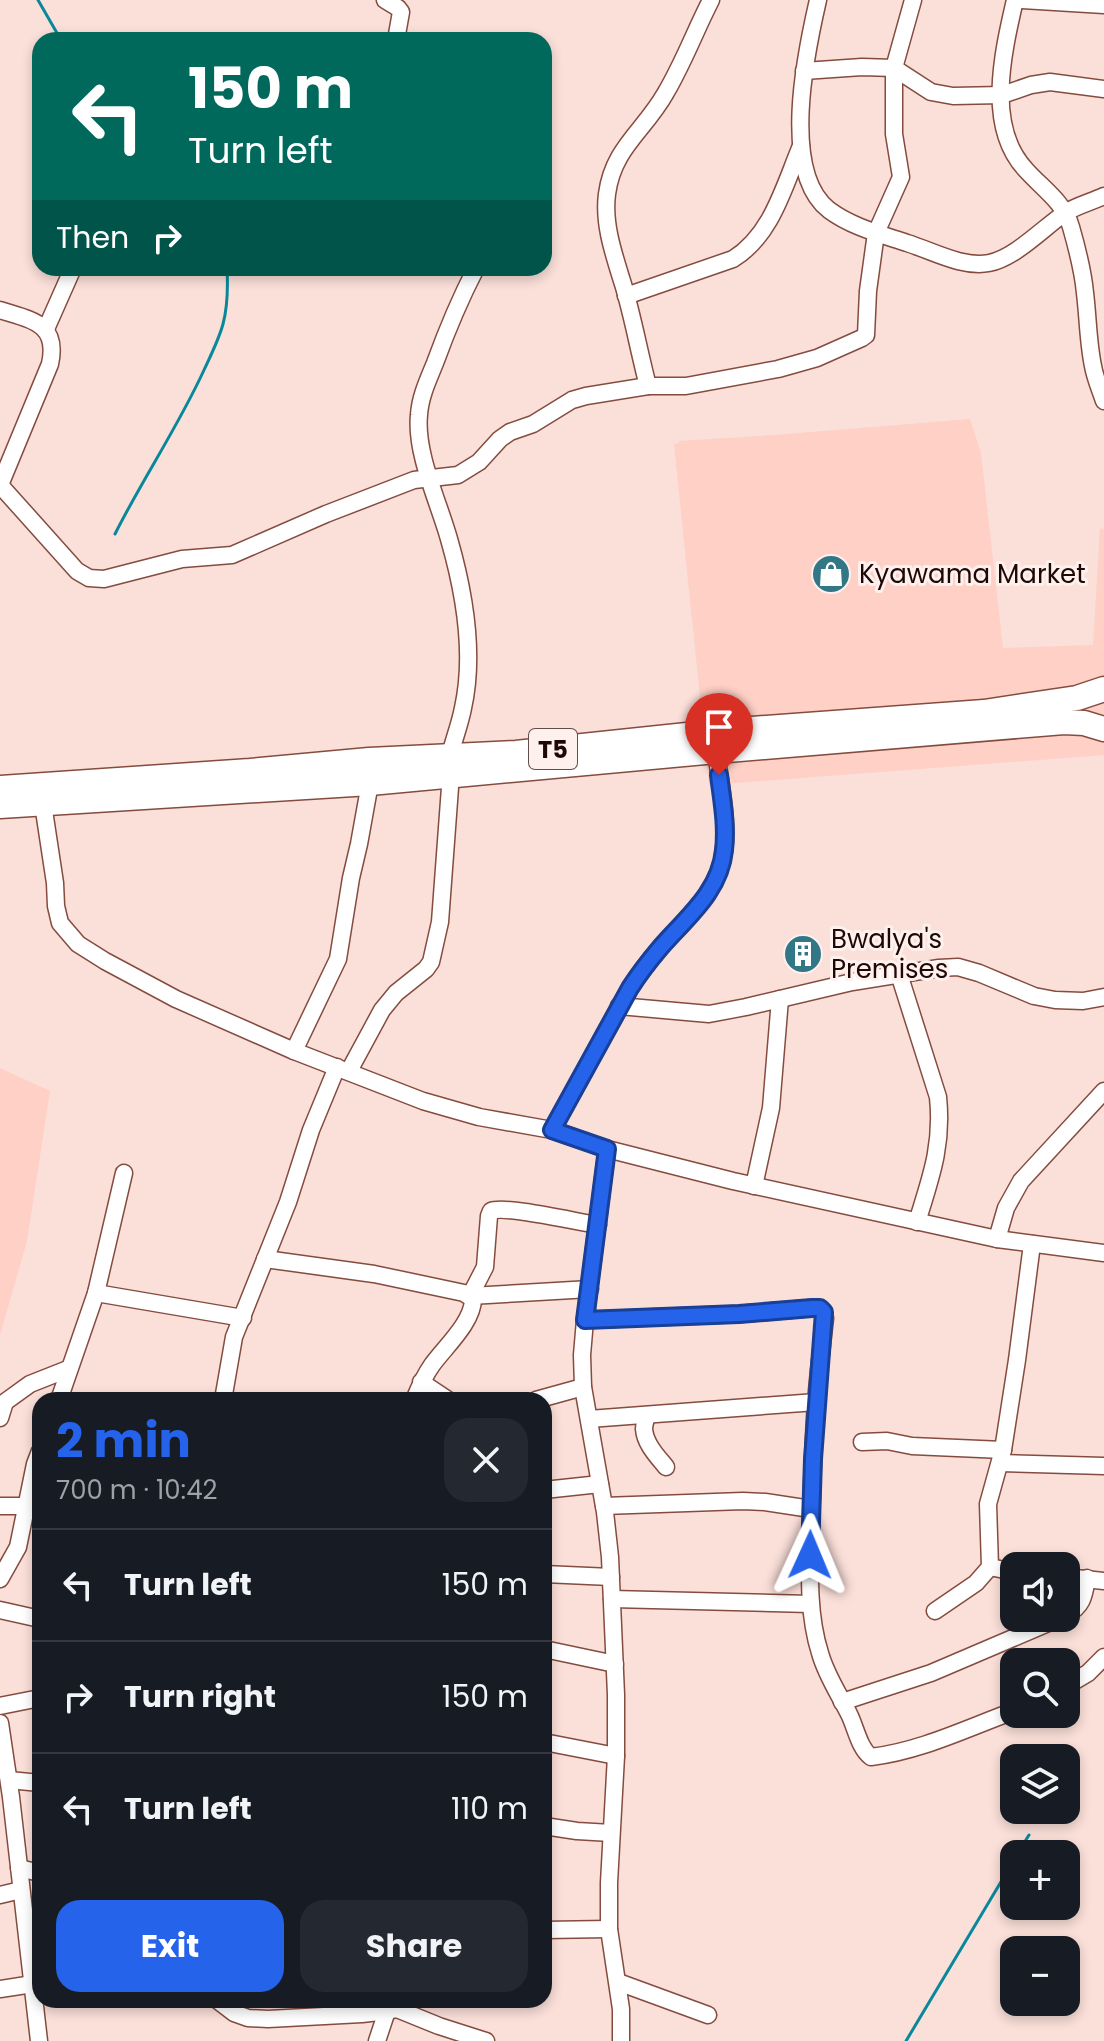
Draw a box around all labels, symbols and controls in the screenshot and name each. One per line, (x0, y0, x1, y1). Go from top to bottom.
text: 150 m (188, 49, 353, 128)
icon: left (56, 64, 160, 168)
text: Turn left (188, 125, 333, 176)
text: Then (56, 216, 129, 259)
icon: right (145, 216, 189, 260)
shop icon: Kyawama Market (810, 553, 852, 595)
place label: Kyawama Market (859, 556, 1086, 592)
pin (685, 693, 753, 775)
icon: arrive (697, 705, 741, 749)
road number: T5 (529, 729, 577, 769)
place label: Bwalya's Premises (831, 921, 948, 987)
building icon: Bwalya's Premises (782, 933, 824, 975)
text: 2 min (56, 1407, 191, 1474)
button: close (444, 1418, 528, 1502)
text: 700 m · 10:42 (56, 1472, 217, 1508)
position arrow (768, 1513, 852, 1597)
map controls (1000, 1552, 1080, 2016)
button: sound (1000, 1552, 1080, 1632)
icon: left (56, 1563, 100, 1607)
text: Turn left (124, 1563, 252, 1606)
text: 150 m (442, 1563, 528, 1606)
button: search (1000, 1648, 1080, 1728)
icon: right (56, 1675, 100, 1719)
text: Turn right (124, 1675, 276, 1718)
text: 150 m (442, 1675, 528, 1718)
button: layers (1000, 1744, 1080, 1824)
icon: left (56, 1787, 100, 1831)
text: Turn left (124, 1787, 252, 1830)
text: 110 m (451, 1787, 528, 1830)
button: + (1000, 1840, 1080, 1920)
button: Exit (56, 1900, 284, 1992)
button: Share (300, 1900, 528, 1992)
button: − (1000, 1936, 1080, 2016)

